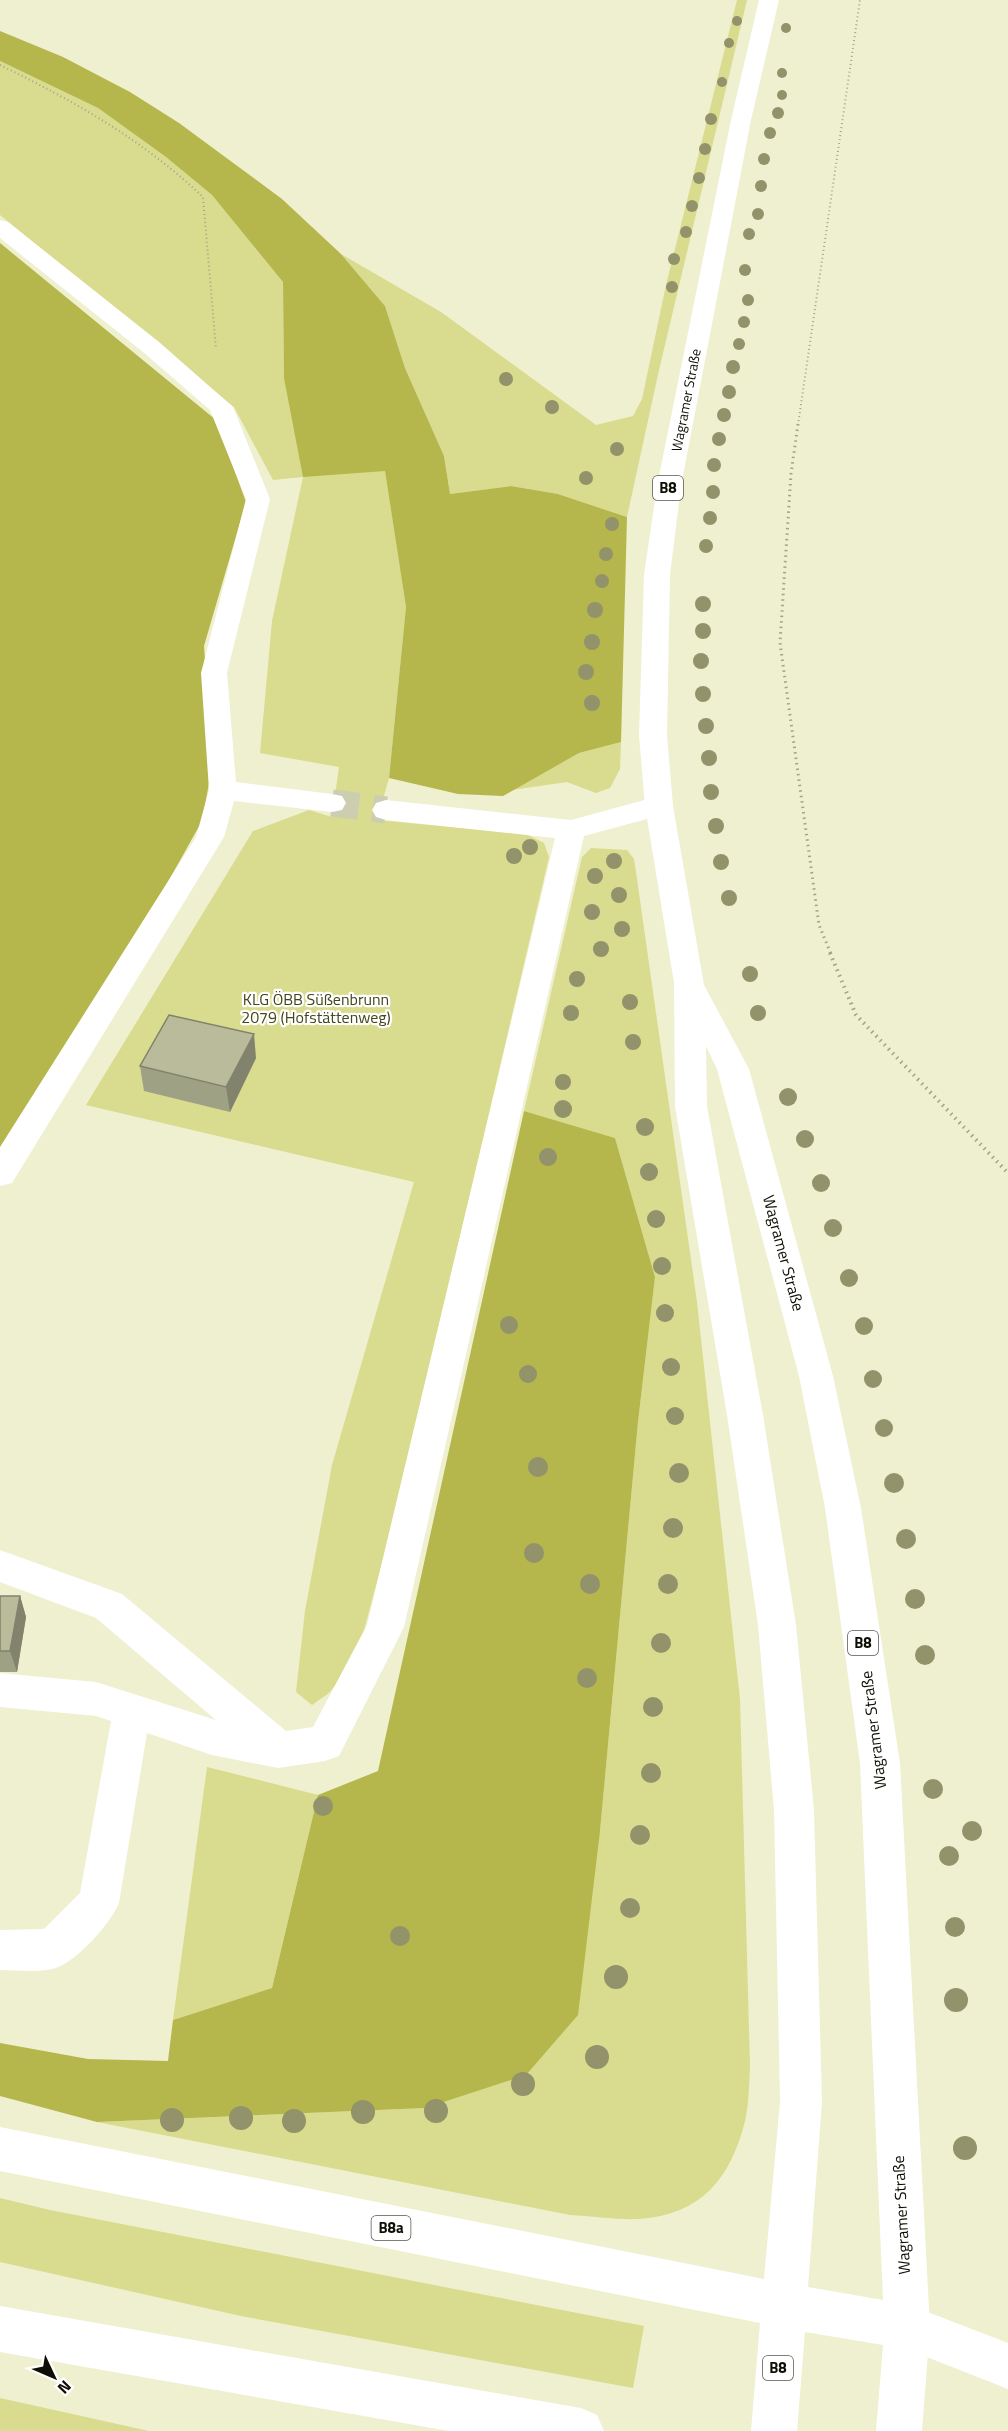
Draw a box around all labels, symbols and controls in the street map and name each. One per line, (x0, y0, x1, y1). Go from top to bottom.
street label: Wagramer Straße (665, 347, 706, 453)
road number: B8 (653, 476, 683, 500)
park label: KLG ÖBB Süßenbrunn 2079 (Hofstättenweg) (241, 987, 391, 1029)
street label: Wagramer Straße (757, 1192, 811, 1314)
road number: B8 (848, 1631, 878, 1655)
street label: Wagramer Straße (854, 1669, 892, 1791)
street label: Wagramer Straße (886, 2155, 916, 2275)
road number: B8a (372, 2216, 410, 2240)
north arrow (24, 2347, 84, 2407)
road number: B8 (763, 2356, 793, 2380)
text: N (52, 2375, 77, 2400)

